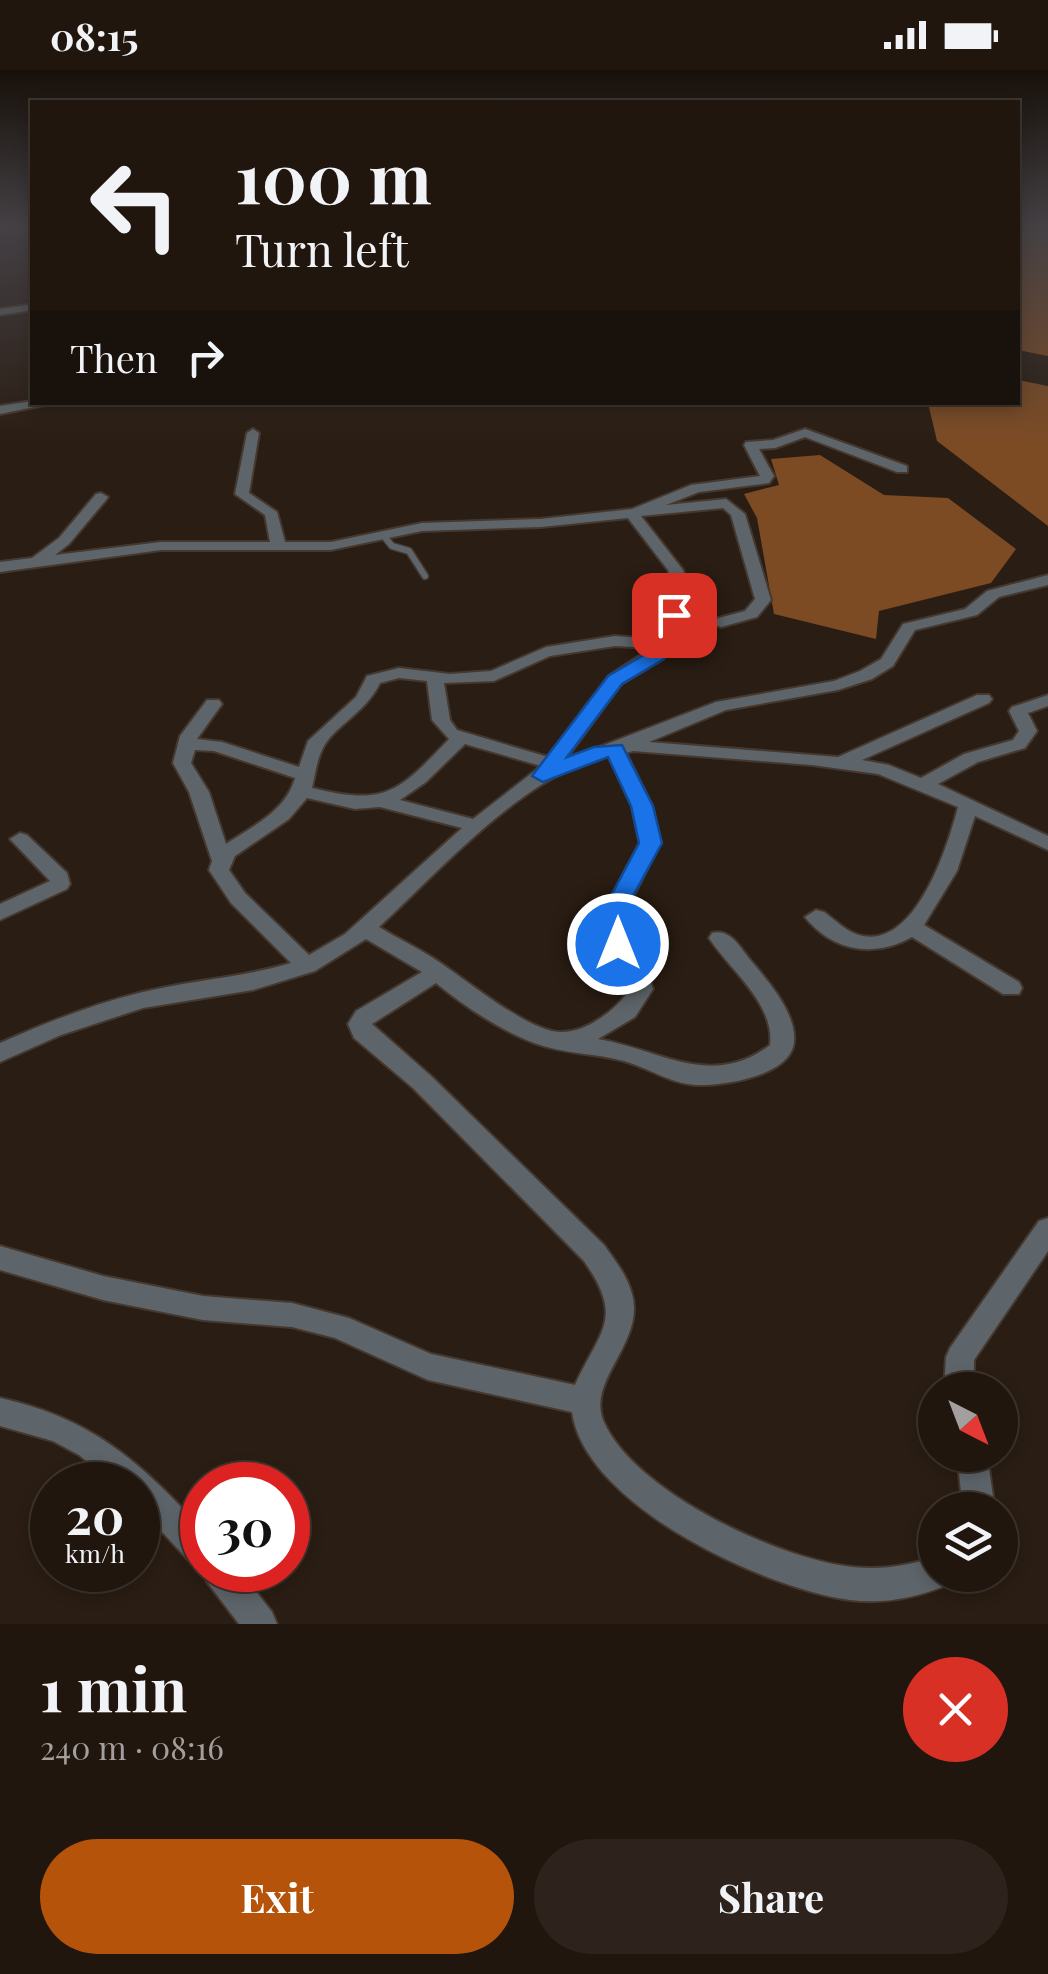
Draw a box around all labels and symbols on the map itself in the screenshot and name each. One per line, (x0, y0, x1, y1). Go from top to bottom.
pin (632, 573, 717, 658)
position arrow (566, 892, 670, 996)
north arrow (918, 1372, 1018, 1472)
speed limit sign: 30 (180, 1462, 310, 1592)

